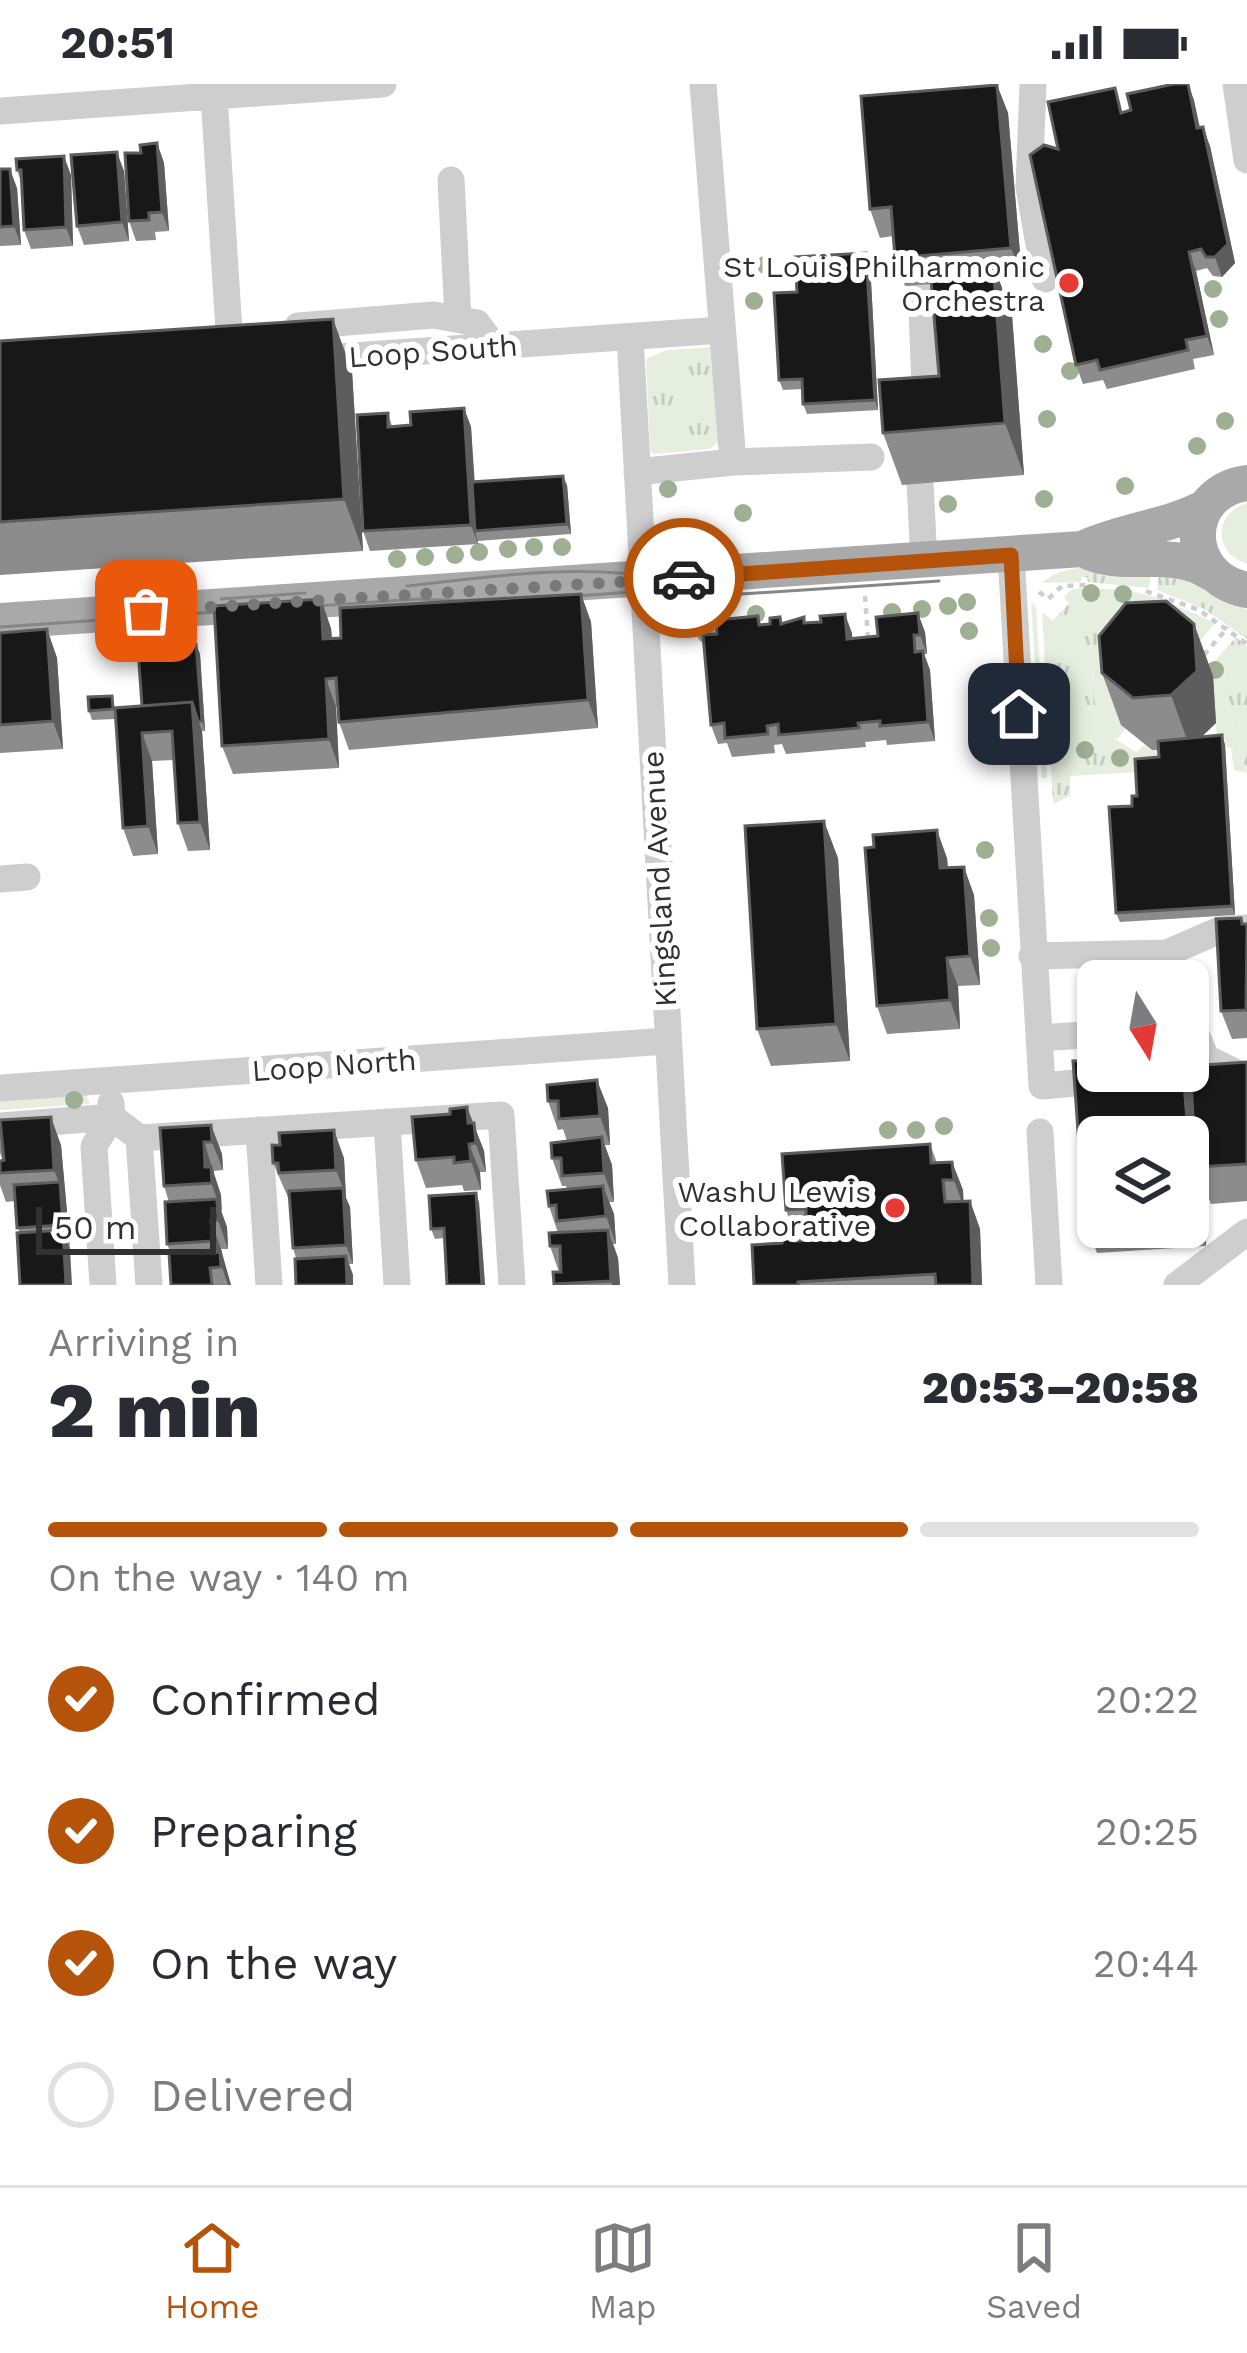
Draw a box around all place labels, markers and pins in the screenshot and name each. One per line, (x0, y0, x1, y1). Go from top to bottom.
place label: St Louis Philharmonic Orchestra (723, 249, 1045, 318)
marker: St Louis Philharmonic Orchestra (1056, 270, 1082, 296)
pin (95, 560, 197, 662)
pin (968, 663, 1070, 765)
place label: WashU Lewis Collaborative (677, 1174, 871, 1243)
marker: WashU Lewis Collaborative (882, 1195, 908, 1221)

